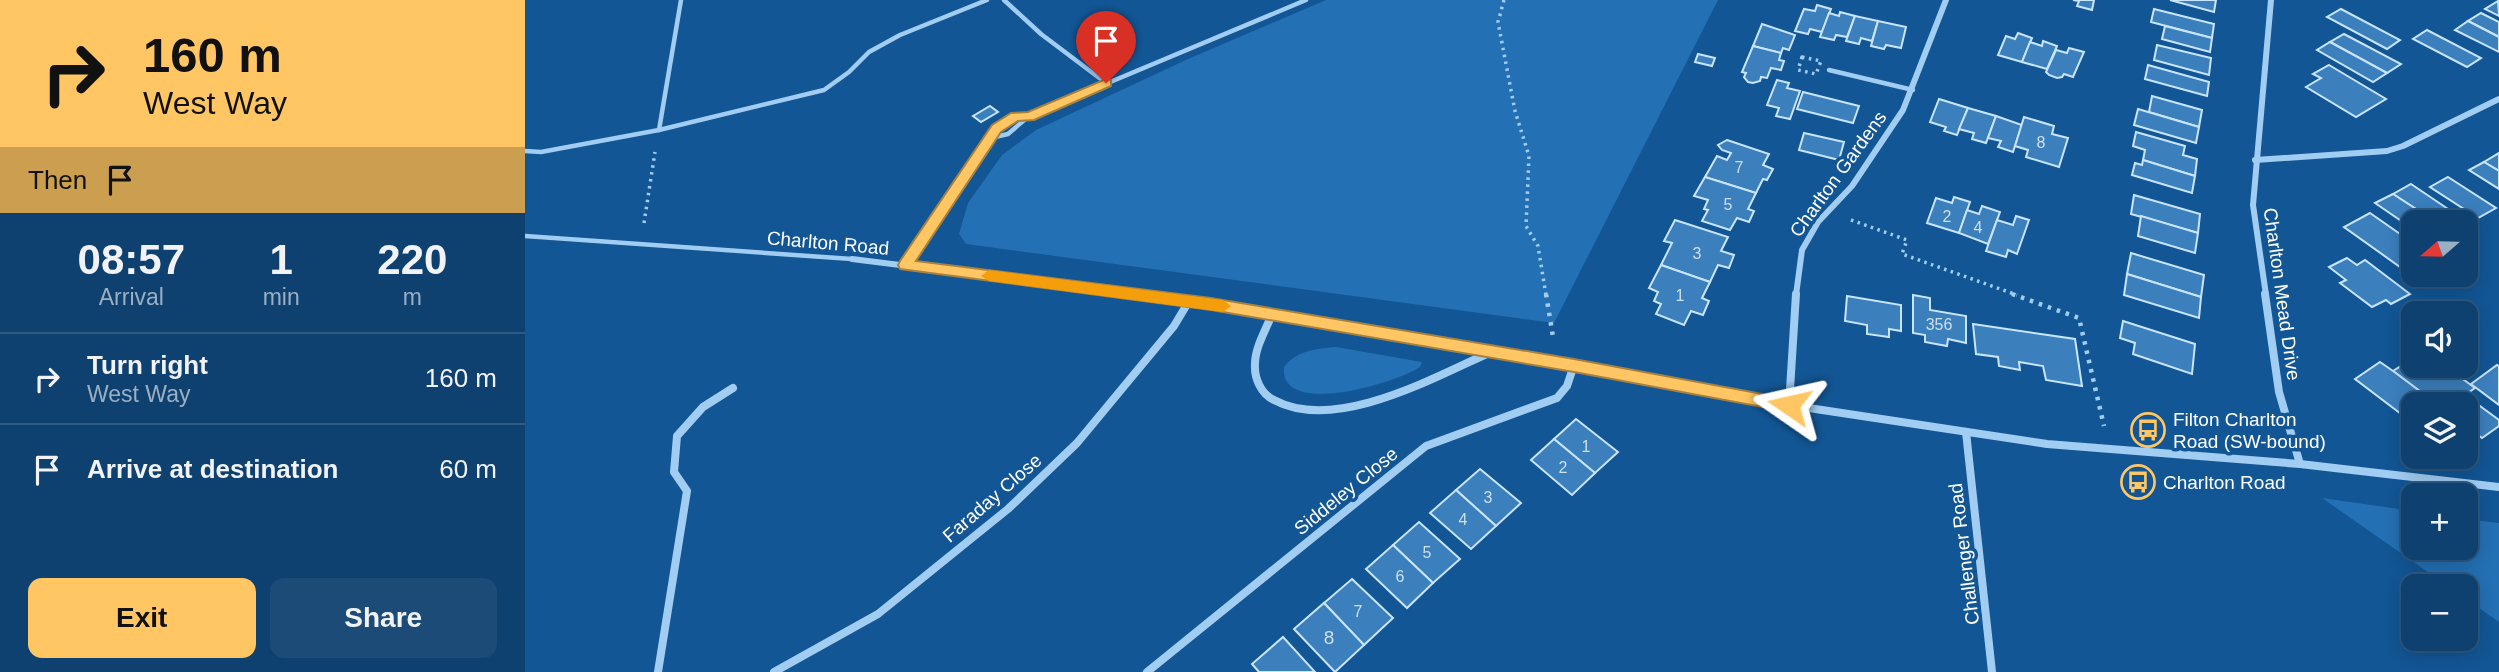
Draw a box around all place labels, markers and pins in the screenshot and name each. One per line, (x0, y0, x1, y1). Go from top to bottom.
pin (1076, 11, 1136, 83)
place label: Filton Charlton Road (SW-bound) (2173, 409, 2326, 452)
bus stop icon: Filton Charlton Road (SW-bound) (2129, 411, 2167, 449)
bus stop icon: Charlton Road (2119, 463, 2157, 501)
place label: Charlton Road (2163, 472, 2286, 493)

